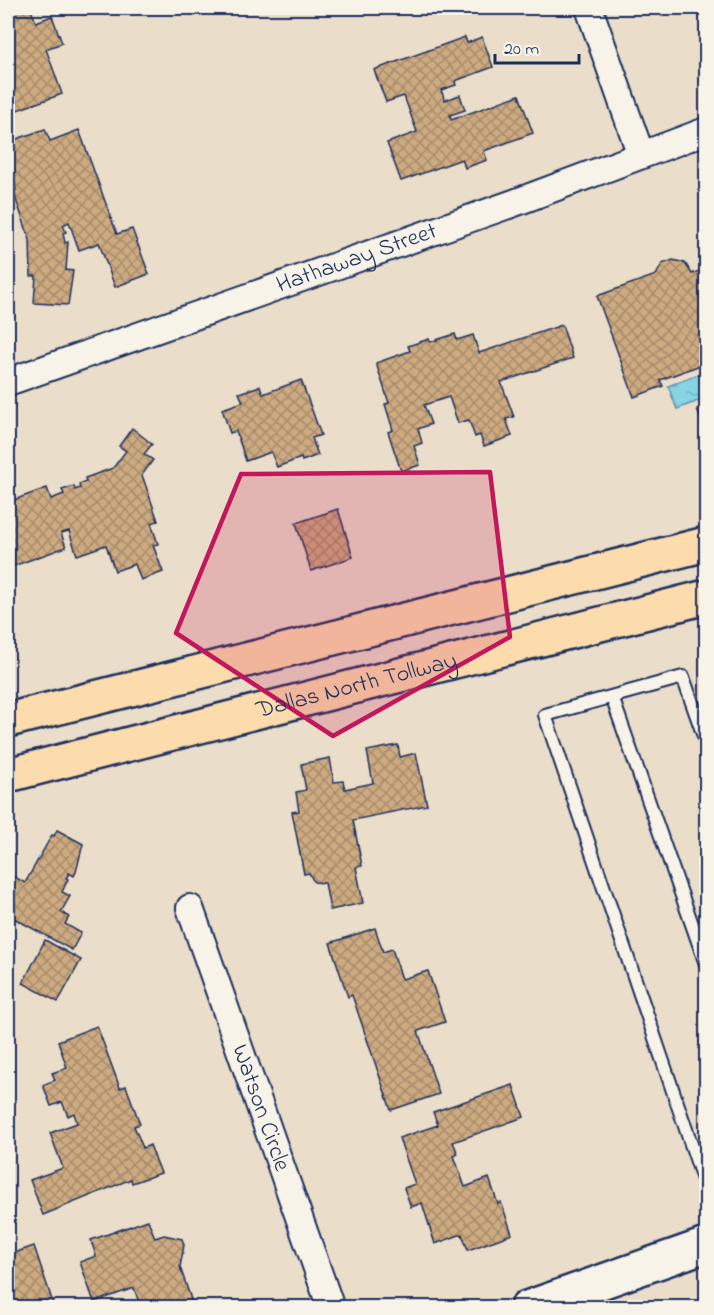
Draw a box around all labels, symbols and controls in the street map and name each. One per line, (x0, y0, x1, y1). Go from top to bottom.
scale bar (495, 27, 579, 65)
text: 20 m (504, 37, 539, 63)
street label: Hathaway Street (272, 214, 442, 303)
street label: Dallas North Tollway (252, 644, 461, 729)
street label: Watson Circle (222, 1040, 299, 1177)

